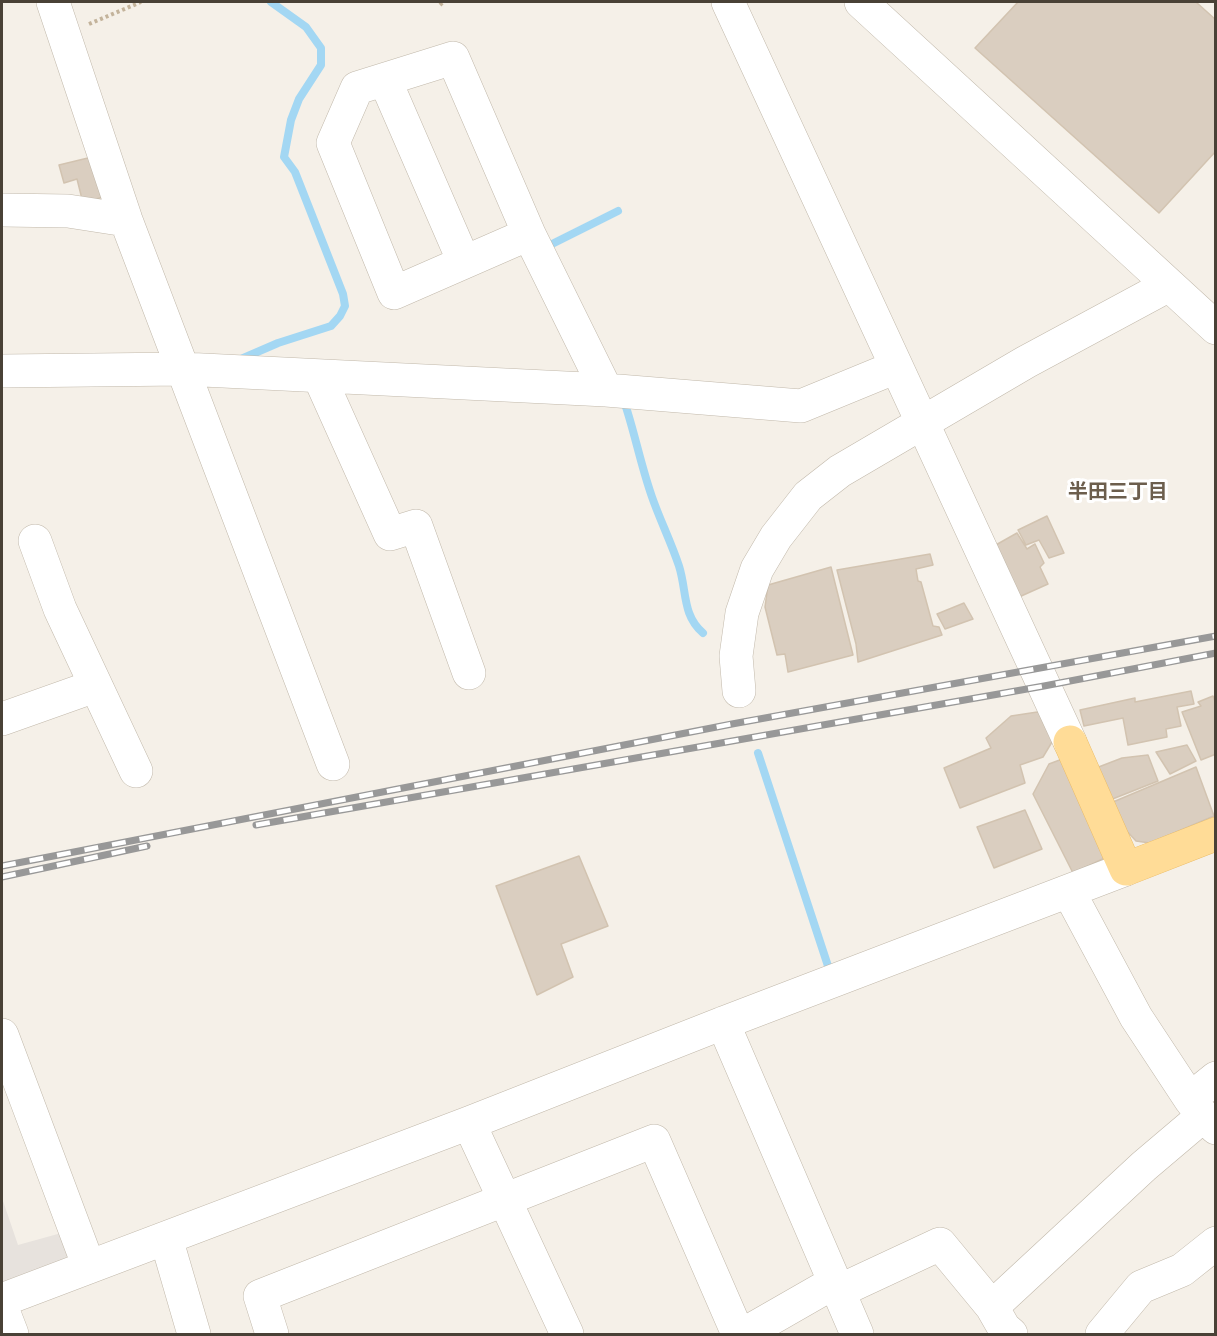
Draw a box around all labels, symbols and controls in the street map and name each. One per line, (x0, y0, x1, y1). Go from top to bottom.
district label: 半田三丁目 (1068, 480, 1168, 504)

